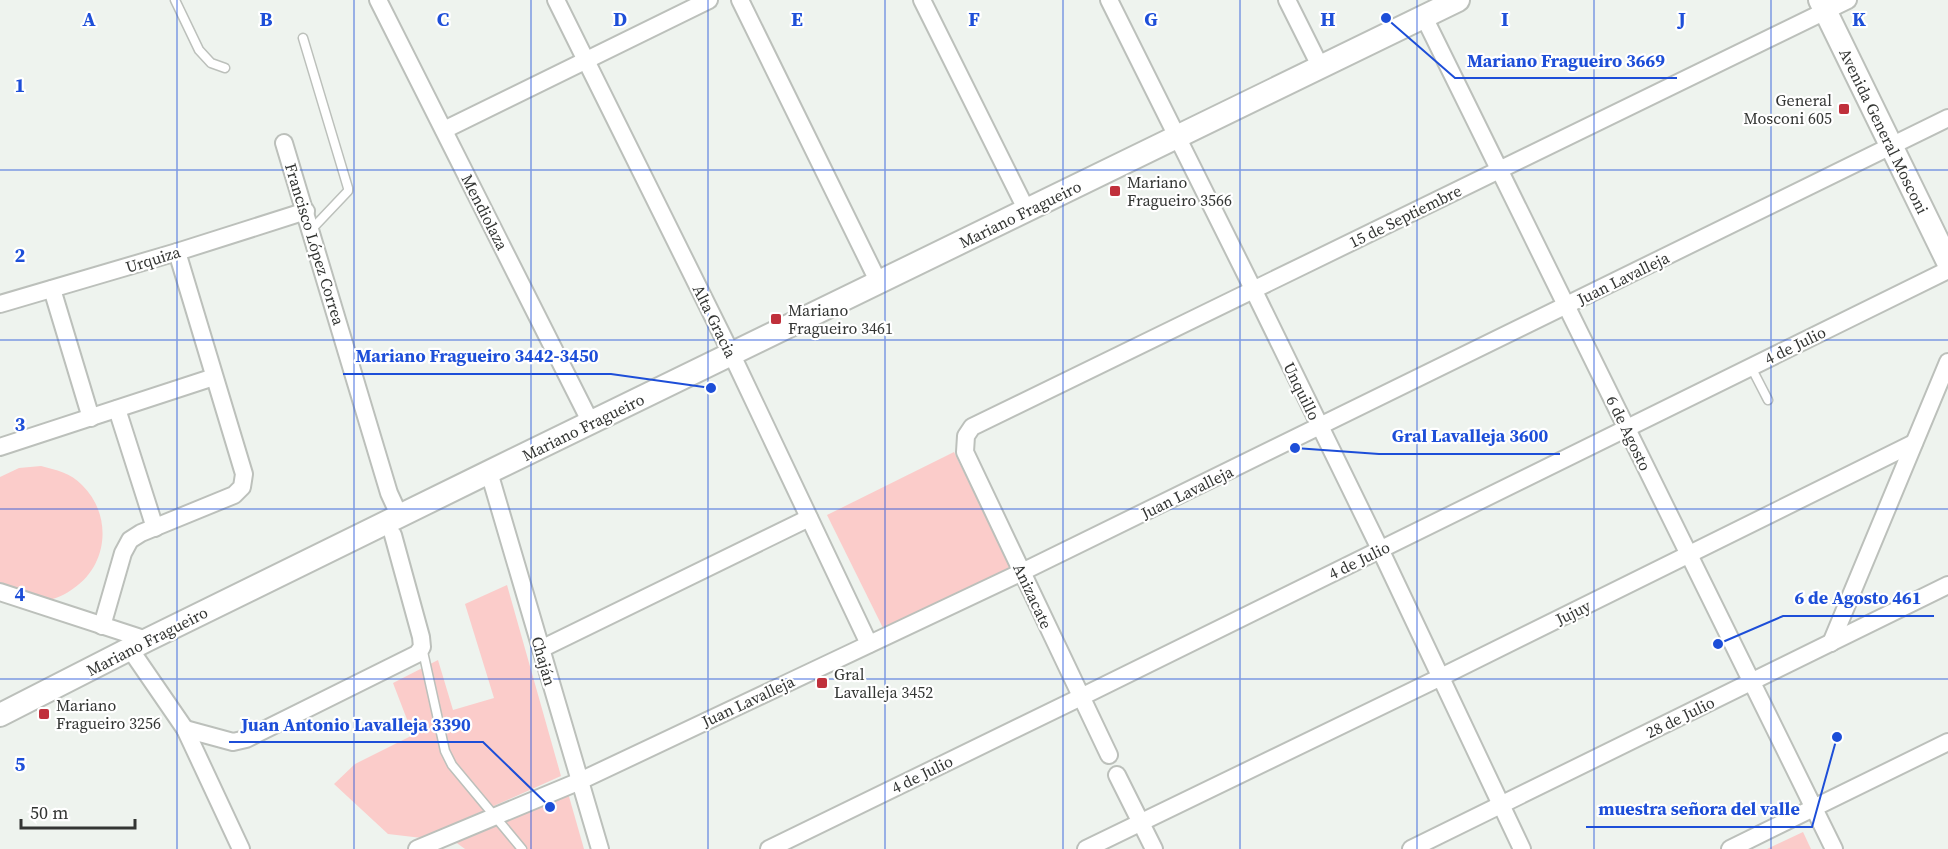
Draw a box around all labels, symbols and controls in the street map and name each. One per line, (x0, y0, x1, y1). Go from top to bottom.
text: A (82, 5, 96, 33)
text: B (259, 5, 273, 33)
text: C (437, 5, 449, 33)
text: D (613, 5, 627, 33)
text: E (791, 5, 803, 33)
text: F (968, 5, 980, 33)
text: G (1144, 5, 1158, 33)
text: H (1320, 5, 1336, 33)
text: I (1501, 5, 1509, 33)
text: J (1676, 5, 1686, 33)
text: K (1852, 5, 1866, 33)
callout: Mariano Fragueiro 3669 (1455, 42, 1677, 78)
street label: Avenida General Mosconi (1834, 44, 1934, 218)
text: Mariano Fragueiro 3669 (1467, 48, 1665, 73)
text: 1 (15, 71, 25, 99)
place label: General Mosconi 605 (1743, 89, 1832, 129)
marker: General Mosconi 605 (1837, 102, 1851, 116)
street label: Francisco López Correa (280, 160, 350, 328)
street label: Mendiolaza (456, 170, 514, 255)
place label: Mariano Fragueiro 3566 (1127, 171, 1232, 211)
street label: Mariano Fragueiro (955, 175, 1085, 253)
street label: 15 de Septiembre (1345, 179, 1465, 253)
marker: Mariano Fragueiro 3566 (1108, 184, 1122, 198)
street label: Urquiza (123, 240, 184, 278)
text: 2 (15, 241, 26, 269)
street label: Juan Lavalleja (1572, 246, 1673, 310)
street label: Alta Gracia (688, 281, 743, 362)
place label: Mariano Fragueiro 3461 (788, 299, 893, 339)
marker: Mariano Fragueiro 3461 (769, 312, 783, 326)
street label: 4 de Julio (1761, 321, 1830, 369)
callout: Mariano Fragueiro 3442-3450 (343, 338, 611, 374)
text: Mariano Fragueiro 3442-3450 (355, 343, 599, 368)
street label: Unquillo (1278, 358, 1326, 424)
street label: Mariano Fragueiro (518, 388, 648, 466)
street label: 6 de Agosto (1601, 392, 1657, 474)
text: 3 (15, 410, 26, 438)
callout: Gral Lavalleja 3600 (1379, 418, 1560, 454)
text: Gral Lavalleja 3600 (1392, 423, 1548, 448)
street label: Juan Lavalleja (1136, 460, 1237, 524)
street label: 4 de Julio (1325, 536, 1394, 584)
street label: Anizacate (1008, 560, 1058, 632)
text: 4 (15, 580, 26, 608)
callout: 6 de Agosto 461 (1783, 580, 1934, 616)
text: 6 de Agosto 461 (1794, 585, 1922, 610)
street label: Jujuy (1551, 594, 1595, 630)
street label: Mariano Fragueiro (83, 601, 212, 681)
street label: Chaján (527, 634, 562, 688)
place label: Gral Lavalleja 3452 (834, 663, 933, 703)
street label: Juan Lavalleja (697, 670, 799, 733)
marker: Gral Lavalleja 3452 (815, 676, 829, 690)
street label: 28 de Julio (1642, 691, 1718, 743)
place label: Mariano Fragueiro 3256 (56, 694, 161, 734)
callout: Juan Antonio Lavalleja 3390 (229, 706, 483, 742)
marker: Mariano Fragueiro 3256 (37, 707, 51, 721)
text: Juan Antonio Lavalleja 3390 (240, 712, 471, 737)
text: 5 (15, 750, 26, 778)
street label: 4 de Julio (888, 750, 957, 798)
callout: muestra señora del valle (1586, 791, 1812, 827)
scale bar (21, 792, 135, 830)
text: muestra señora del valle (1598, 796, 1800, 821)
text: 50 m (30, 800, 68, 825)

